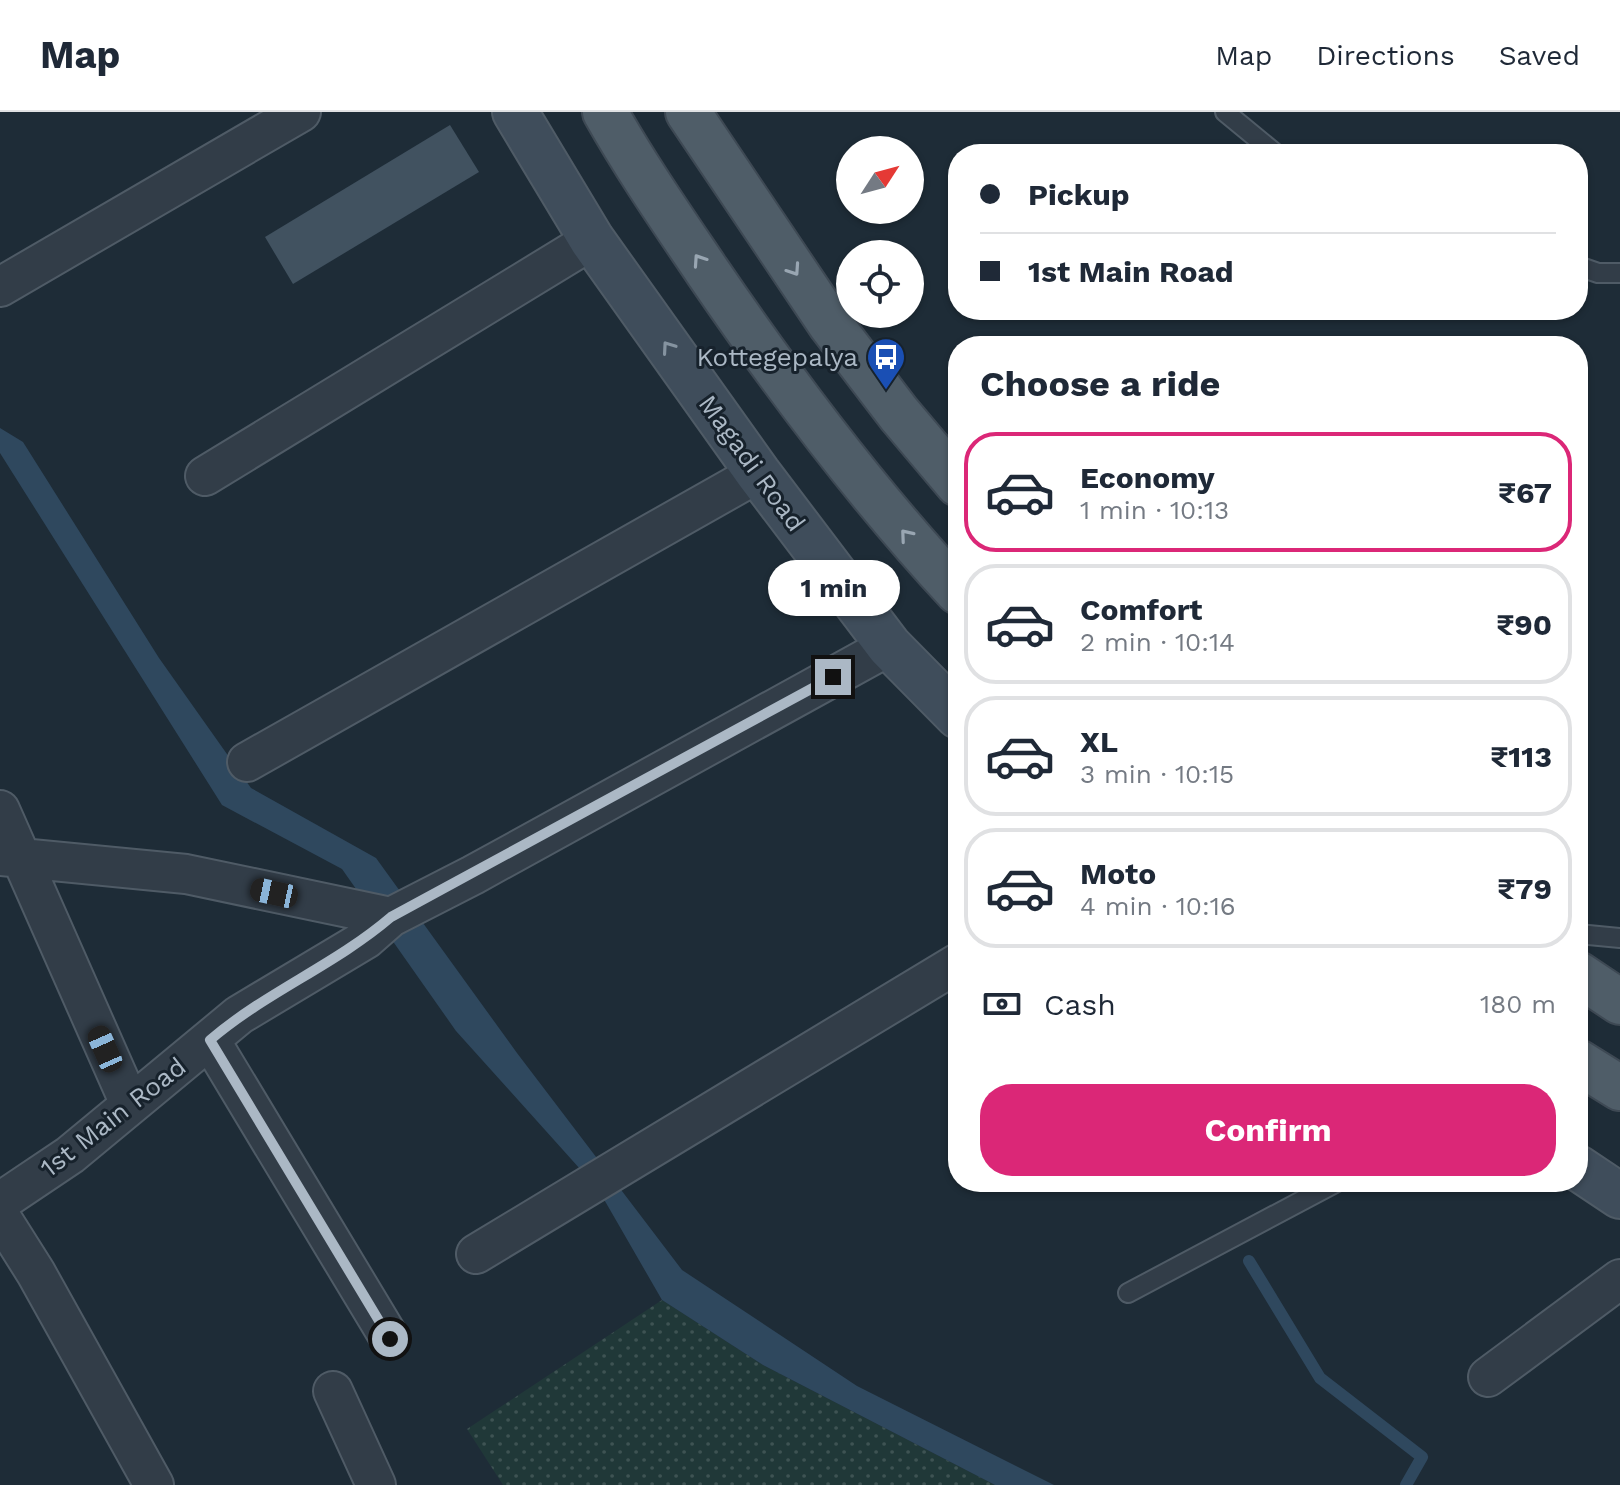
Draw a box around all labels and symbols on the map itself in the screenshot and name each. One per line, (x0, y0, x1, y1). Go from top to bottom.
north arrow (836, 136, 924, 224)
one-way arrow (694, 254, 709, 268)
one-way arrow (784, 261, 799, 276)
bus stop icon: Kottegepalya (865, 336, 907, 391)
one-way arrow (663, 342, 678, 356)
place label: Kottegepalya (697, 342, 858, 372)
street label: Magadi Road (693, 389, 811, 537)
one-way arrow (901, 529, 916, 544)
callout: 1 min (767, 561, 899, 617)
route end (815, 659, 851, 695)
car (248, 876, 300, 910)
car (84, 1022, 126, 1076)
street label: 1st Main Road (35, 1051, 191, 1183)
route start (372, 1321, 408, 1357)

